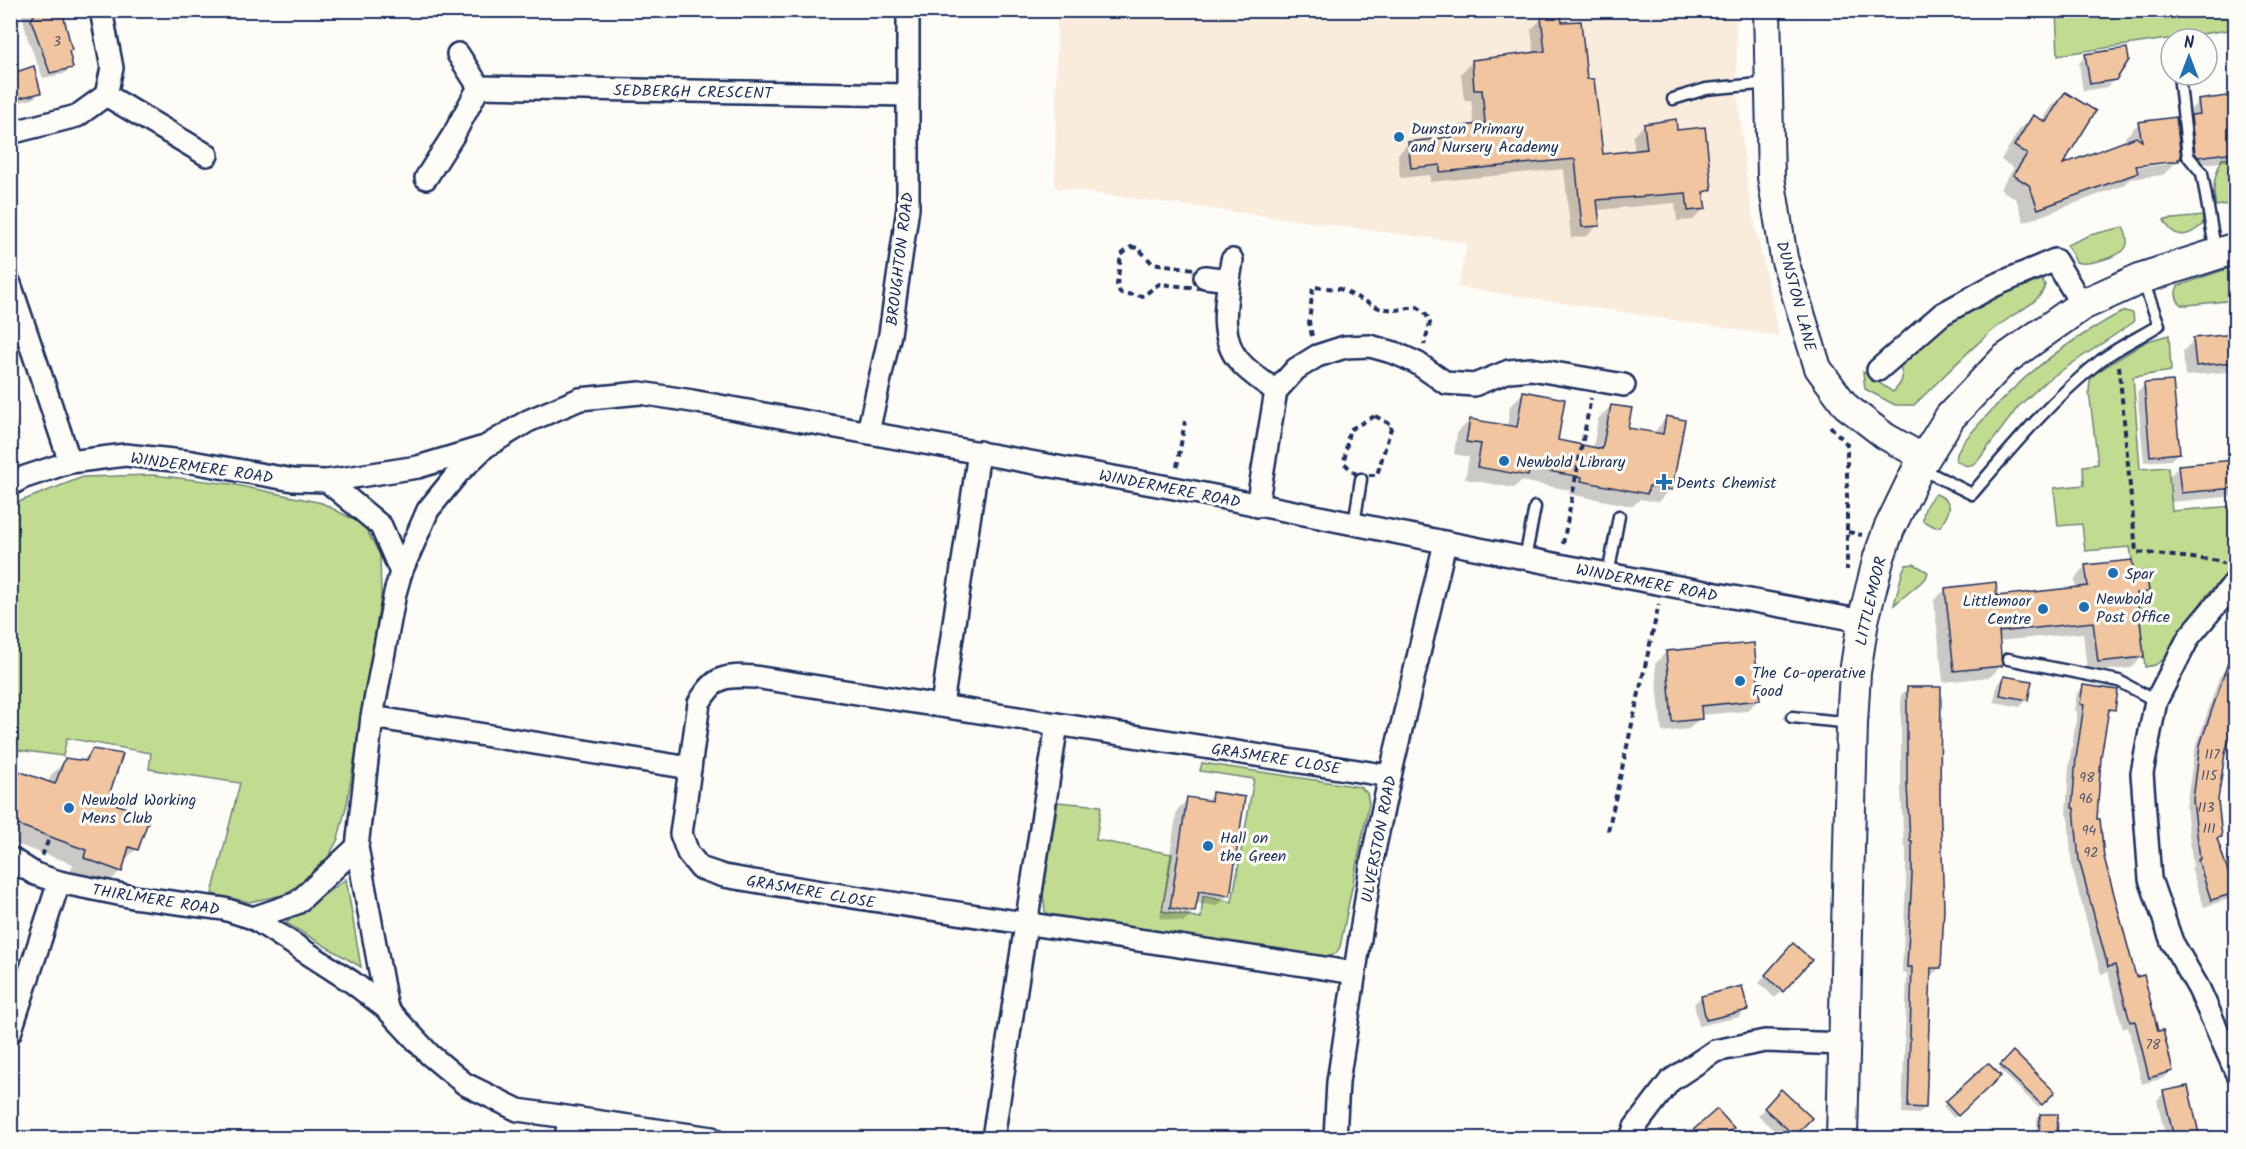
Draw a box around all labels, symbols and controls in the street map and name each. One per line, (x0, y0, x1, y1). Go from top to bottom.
north arrow (2159, 27, 2219, 87)
house number: 3 (53, 31, 61, 53)
text: N (2184, 31, 2194, 56)
street label: SEDBERGH CRESCENT (613, 79, 774, 106)
place label: Dunston Primary and Nursery Academy (1411, 117, 1559, 160)
marker: Dunston Primary and Nursery Academy (1392, 130, 1406, 144)
street label: BROUGHTON ROAD (880, 191, 921, 327)
street label: DUNSTON LANE (1769, 238, 1822, 355)
street label: WINDERMERE ROAD (129, 446, 275, 491)
place label: Newbold Library (1516, 450, 1626, 475)
marker: Newbold Library (1497, 454, 1511, 468)
street label: WINDERMERE ROAD (1097, 463, 1243, 515)
place label: Dents Chemist (1676, 471, 1777, 496)
marker: Dents Chemist (1657, 475, 1671, 489)
street label: LITTLEMOOR (1849, 554, 1894, 648)
street label: WINDERMERE ROAD (1574, 557, 1720, 609)
place label: Spar (2125, 562, 2156, 587)
marker: Spar (2106, 566, 2120, 580)
place label: Newbold Post Office (2096, 587, 2170, 630)
place label: Littlemoor Centre (1962, 589, 2033, 632)
marker: Newbold Post Office (2077, 600, 2091, 614)
marker: Littlemoor Centre (2036, 602, 2050, 616)
place label: The Co-operative Food (1752, 661, 1866, 704)
marker: The Co-operative Food (1733, 674, 1747, 688)
street label: GRASMERE CLOSE (1209, 737, 1343, 782)
house number: 117 (2204, 744, 2220, 766)
house number: 115 (2201, 765, 2219, 787)
house number: 98 (2079, 767, 2095, 789)
street label: ULVERSTON ROAD (1355, 774, 1404, 905)
place label: Newbold Working Mens Club (81, 788, 196, 831)
house number: 96 (2079, 788, 2093, 810)
house number: 113 (2198, 797, 2214, 819)
marker: Newbold Working Mens Club (62, 801, 76, 815)
house number: 111 (2202, 818, 2216, 840)
house number: 94 (2082, 820, 2097, 842)
place label: Hall on the Green (1220, 826, 1286, 869)
marker: Hall on the Green (1201, 839, 1215, 853)
house number: 92 (2084, 842, 2098, 864)
street label: GRASMERE CLOSE (744, 869, 878, 916)
street label: THIRLMERE ROAD (90, 878, 221, 923)
house number: 78 (2146, 1034, 2161, 1056)

